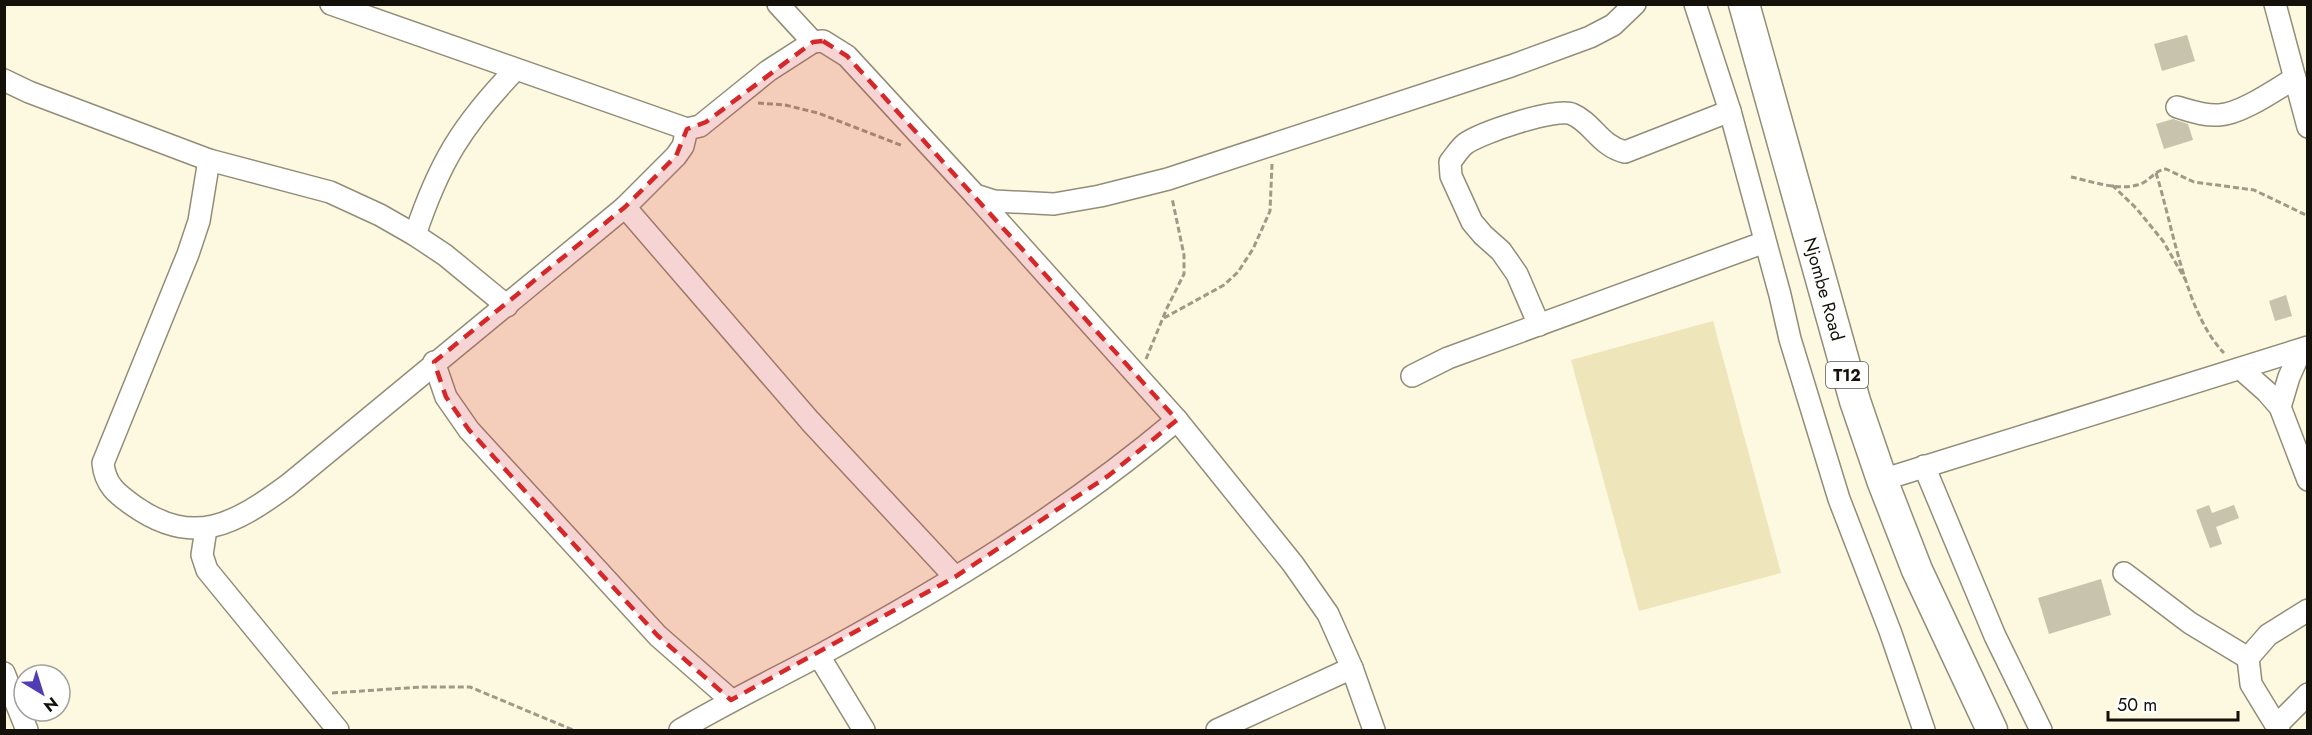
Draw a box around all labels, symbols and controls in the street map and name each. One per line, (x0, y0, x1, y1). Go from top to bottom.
street label: Njombe Road (1797, 234, 1851, 344)
road number: T12 (1826, 362, 1868, 388)
north arrow (12, 663, 72, 723)
scale bar (2108, 684, 2238, 722)
text: N (39, 691, 63, 717)
text: 50 m (2117, 692, 2157, 718)

